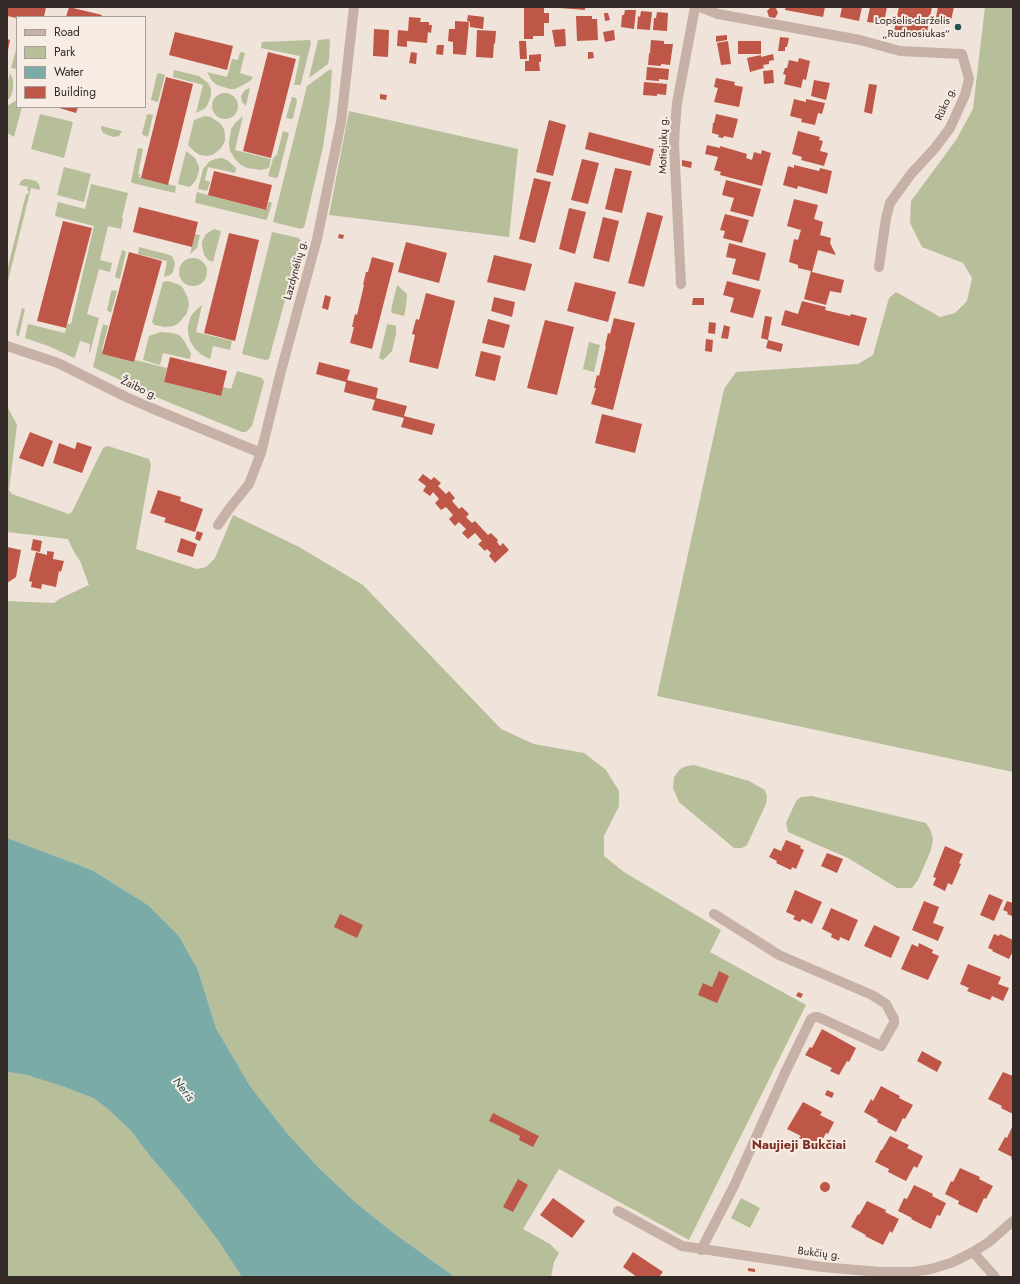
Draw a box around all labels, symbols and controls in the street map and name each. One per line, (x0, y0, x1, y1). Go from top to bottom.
place label: Lopšelis-darželis „Rudnosiukas“ (875, 14, 950, 40)
legend (16, 16, 146, 108)
marker: Lopšelis-darželis „Rudnosiukas“ (953, 22, 963, 32)
text: Road (54, 23, 80, 41)
text: Park (54, 43, 75, 61)
text: Water (54, 63, 84, 81)
text: Building (54, 83, 96, 101)
street label: Rūko g. (933, 85, 959, 123)
street label: Motiejukų g. (657, 116, 671, 174)
street label: Lazdynėlių g. (282, 238, 310, 302)
street label: Žaibo g. (118, 375, 160, 403)
water label: Neris (169, 1075, 197, 1105)
district label: Naujieji Bukčiai (752, 1138, 846, 1154)
street label: Bukčių g. (797, 1245, 841, 1263)

